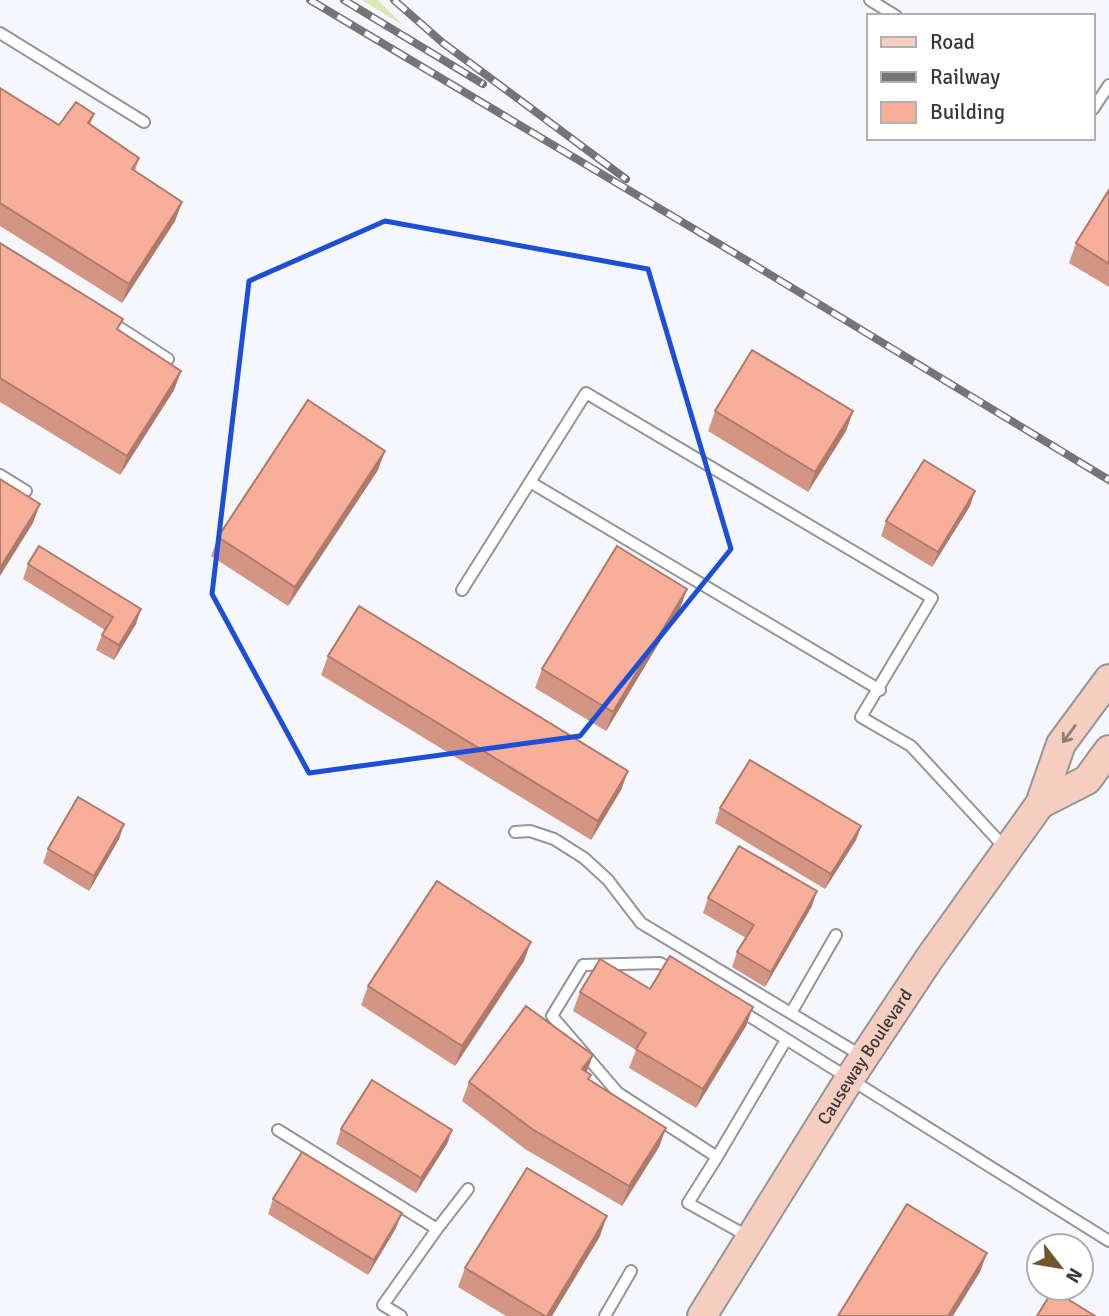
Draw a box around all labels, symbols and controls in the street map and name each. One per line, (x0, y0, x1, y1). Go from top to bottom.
legend (867, 14, 1095, 140)
text: Road (930, 29, 975, 55)
text: Railway (930, 64, 1000, 90)
text: Building (930, 99, 1005, 125)
one-way arrow (1061, 724, 1076, 743)
street label: Causeway Boulevard (813, 985, 917, 1129)
north arrow (1025, 1232, 1095, 1302)
text: N (1060, 1263, 1087, 1287)

